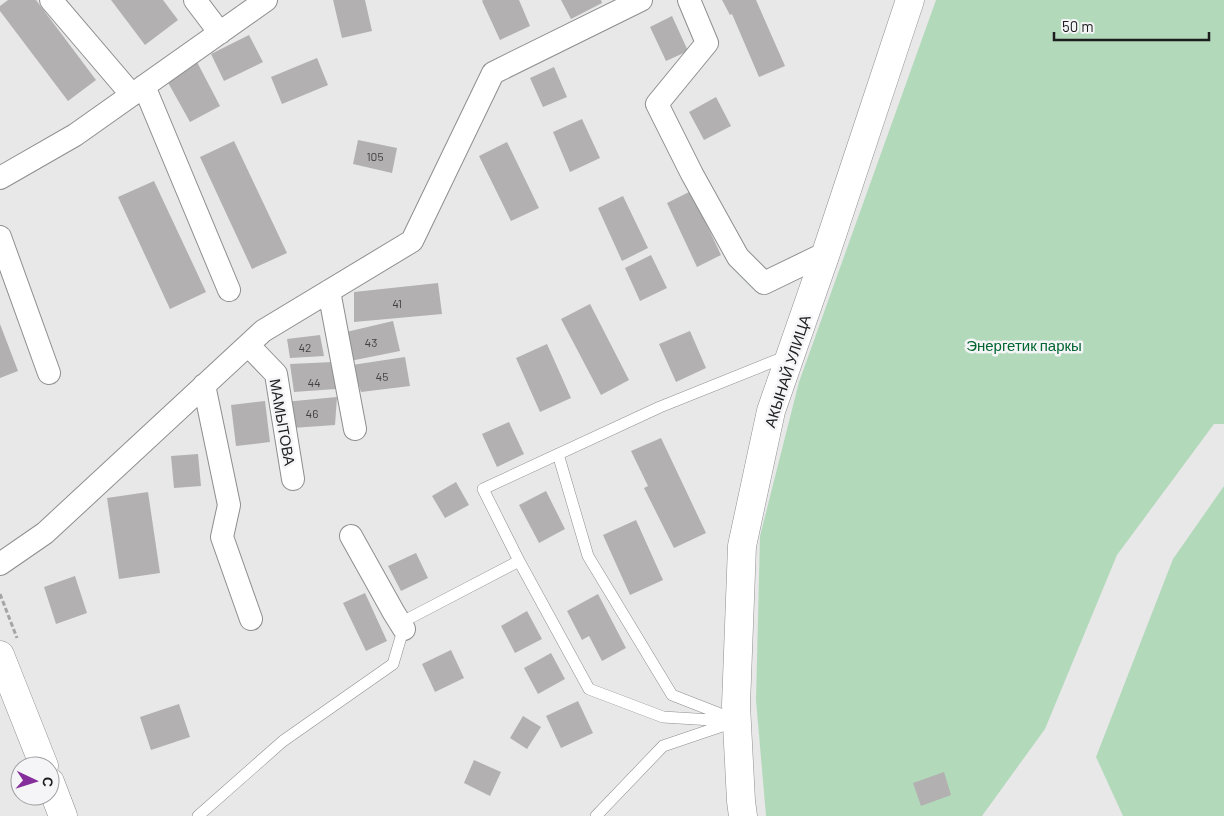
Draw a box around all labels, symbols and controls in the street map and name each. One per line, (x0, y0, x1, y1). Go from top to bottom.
scale bar (1054, 10, 1209, 42)
text: 50 m (1062, 17, 1094, 35)
house number: 105 (366, 149, 384, 163)
house number: 41 (392, 296, 402, 310)
street label: АКЫНАЙ УЛИЦА (760, 312, 814, 430)
house number: 43 (365, 335, 377, 349)
park label: Энергетик паркы (966, 336, 1082, 354)
house number: 42 (298, 340, 312, 354)
house number: 45 (376, 369, 388, 383)
house number: 44 (307, 375, 321, 389)
street label: МАМЫТОВА (267, 377, 299, 467)
house number: 46 (306, 406, 318, 420)
north arrow (10, 756, 60, 806)
text: С (40, 776, 57, 788)

